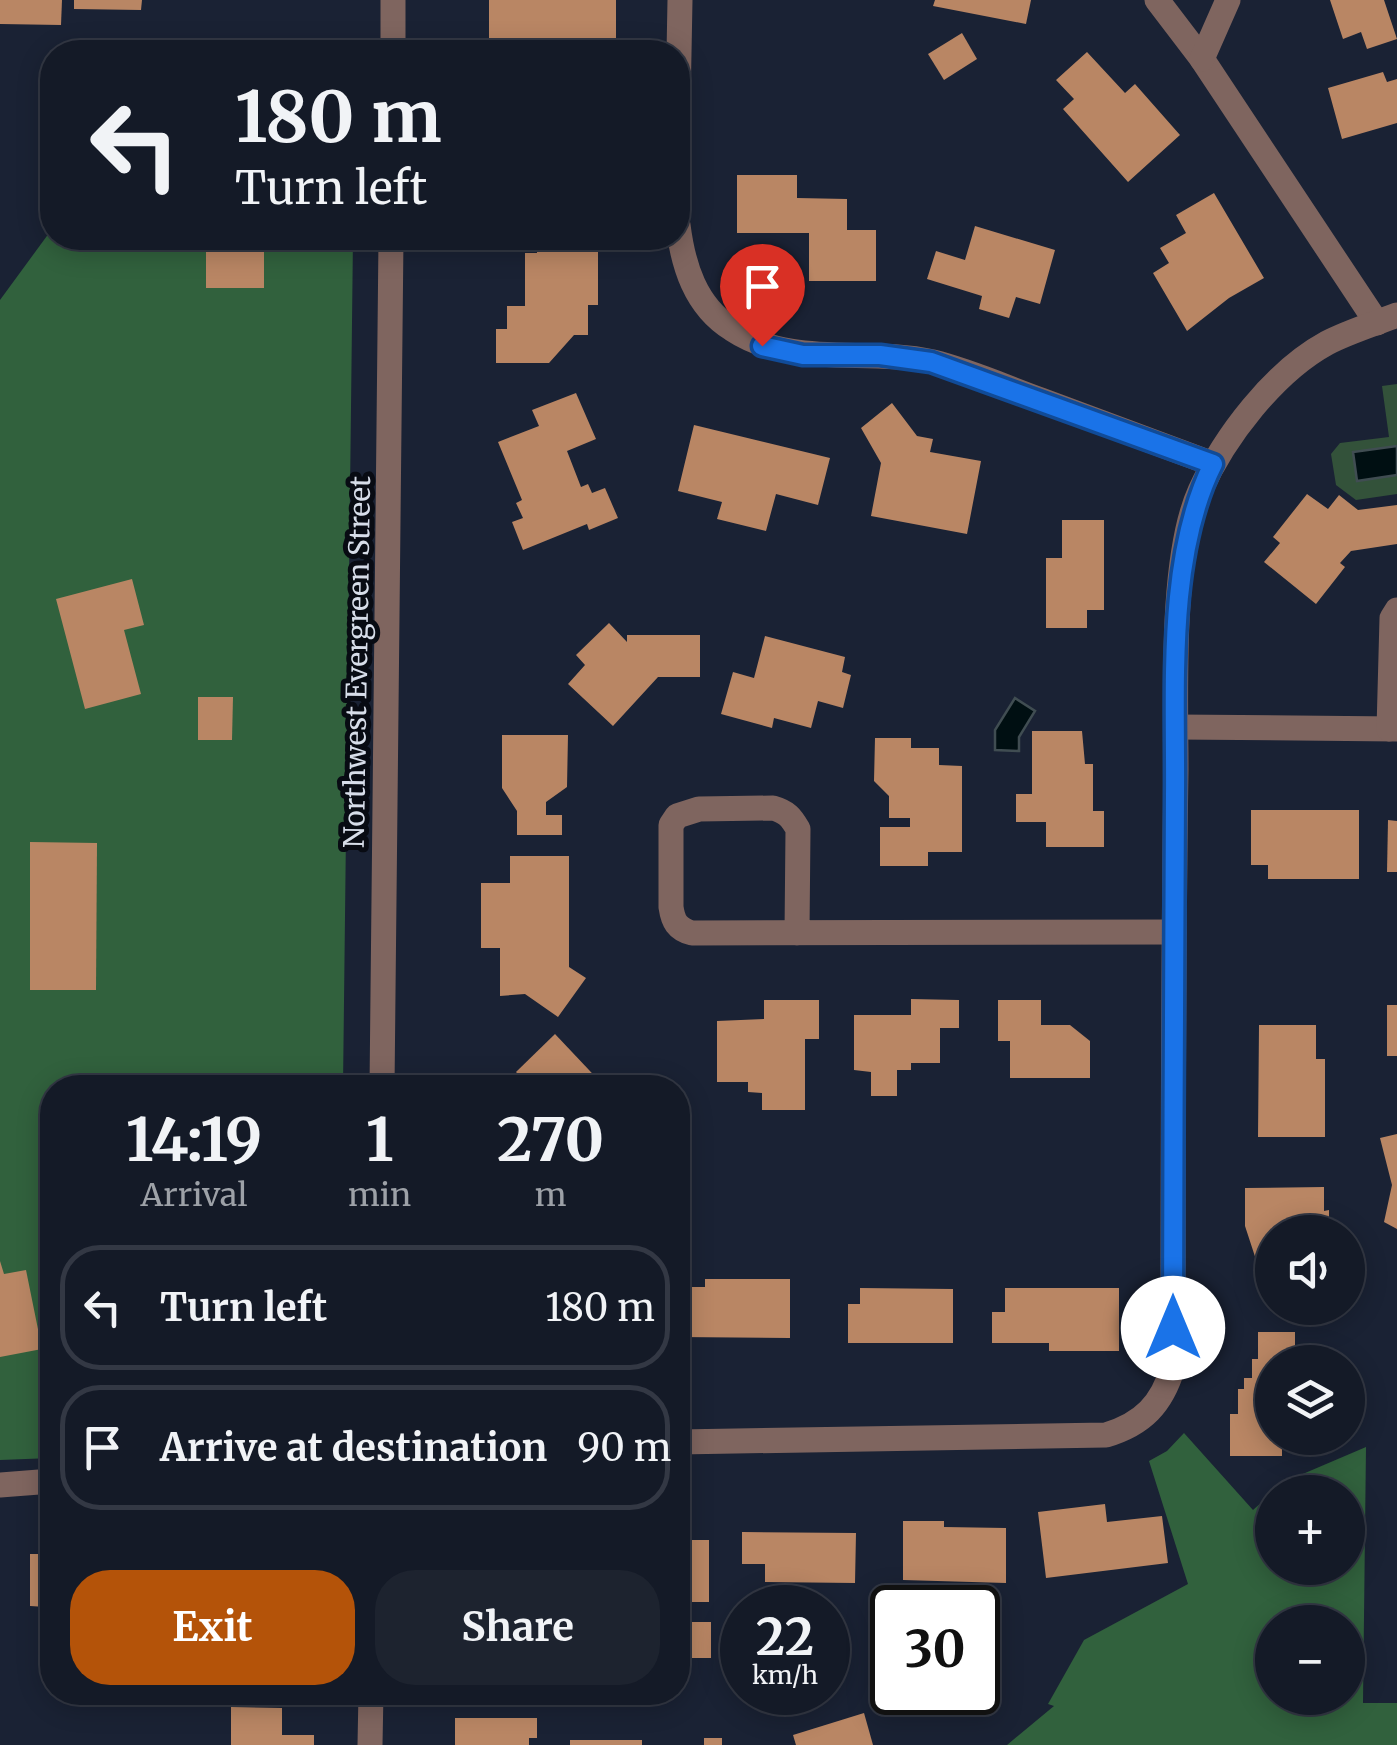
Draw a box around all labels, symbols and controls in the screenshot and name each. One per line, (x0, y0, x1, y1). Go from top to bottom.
text: 180 m (235, 73, 442, 161)
icon: left (70, 80, 200, 210)
text: Turn left (235, 160, 427, 216)
pin (720, 244, 805, 347)
icon: arrive (735, 259, 790, 314)
street label: Northwest Evergreen Street (336, 476, 378, 848)
text: 14:19 (126, 1102, 262, 1177)
text: 1 (366, 1102, 394, 1177)
text: 270 (497, 1102, 604, 1177)
text: Arrival (141, 1175, 247, 1215)
text: min (348, 1175, 411, 1215)
text: m (535, 1175, 567, 1215)
map controls (1255, 1215, 1365, 1715)
button: sound (1255, 1215, 1365, 1325)
position arrow (1121, 1276, 1225, 1380)
icon: left (75, 1280, 130, 1335)
text: Turn left (160, 1284, 327, 1331)
text: 180 m (545, 1284, 655, 1331)
button: layers (1255, 1345, 1365, 1455)
icon: arrive (75, 1420, 130, 1475)
text: Arrive at destination (160, 1424, 547, 1471)
text: 90 m (577, 1424, 671, 1471)
button: + (1255, 1475, 1365, 1585)
button: Exit (70, 1570, 355, 1685)
button: Share (375, 1570, 660, 1685)
speed limit sign: 30 (870, 1585, 1000, 1715)
button: − (1255, 1605, 1365, 1715)
text: 22 (756, 1606, 814, 1669)
text: km/h (752, 1659, 818, 1691)

